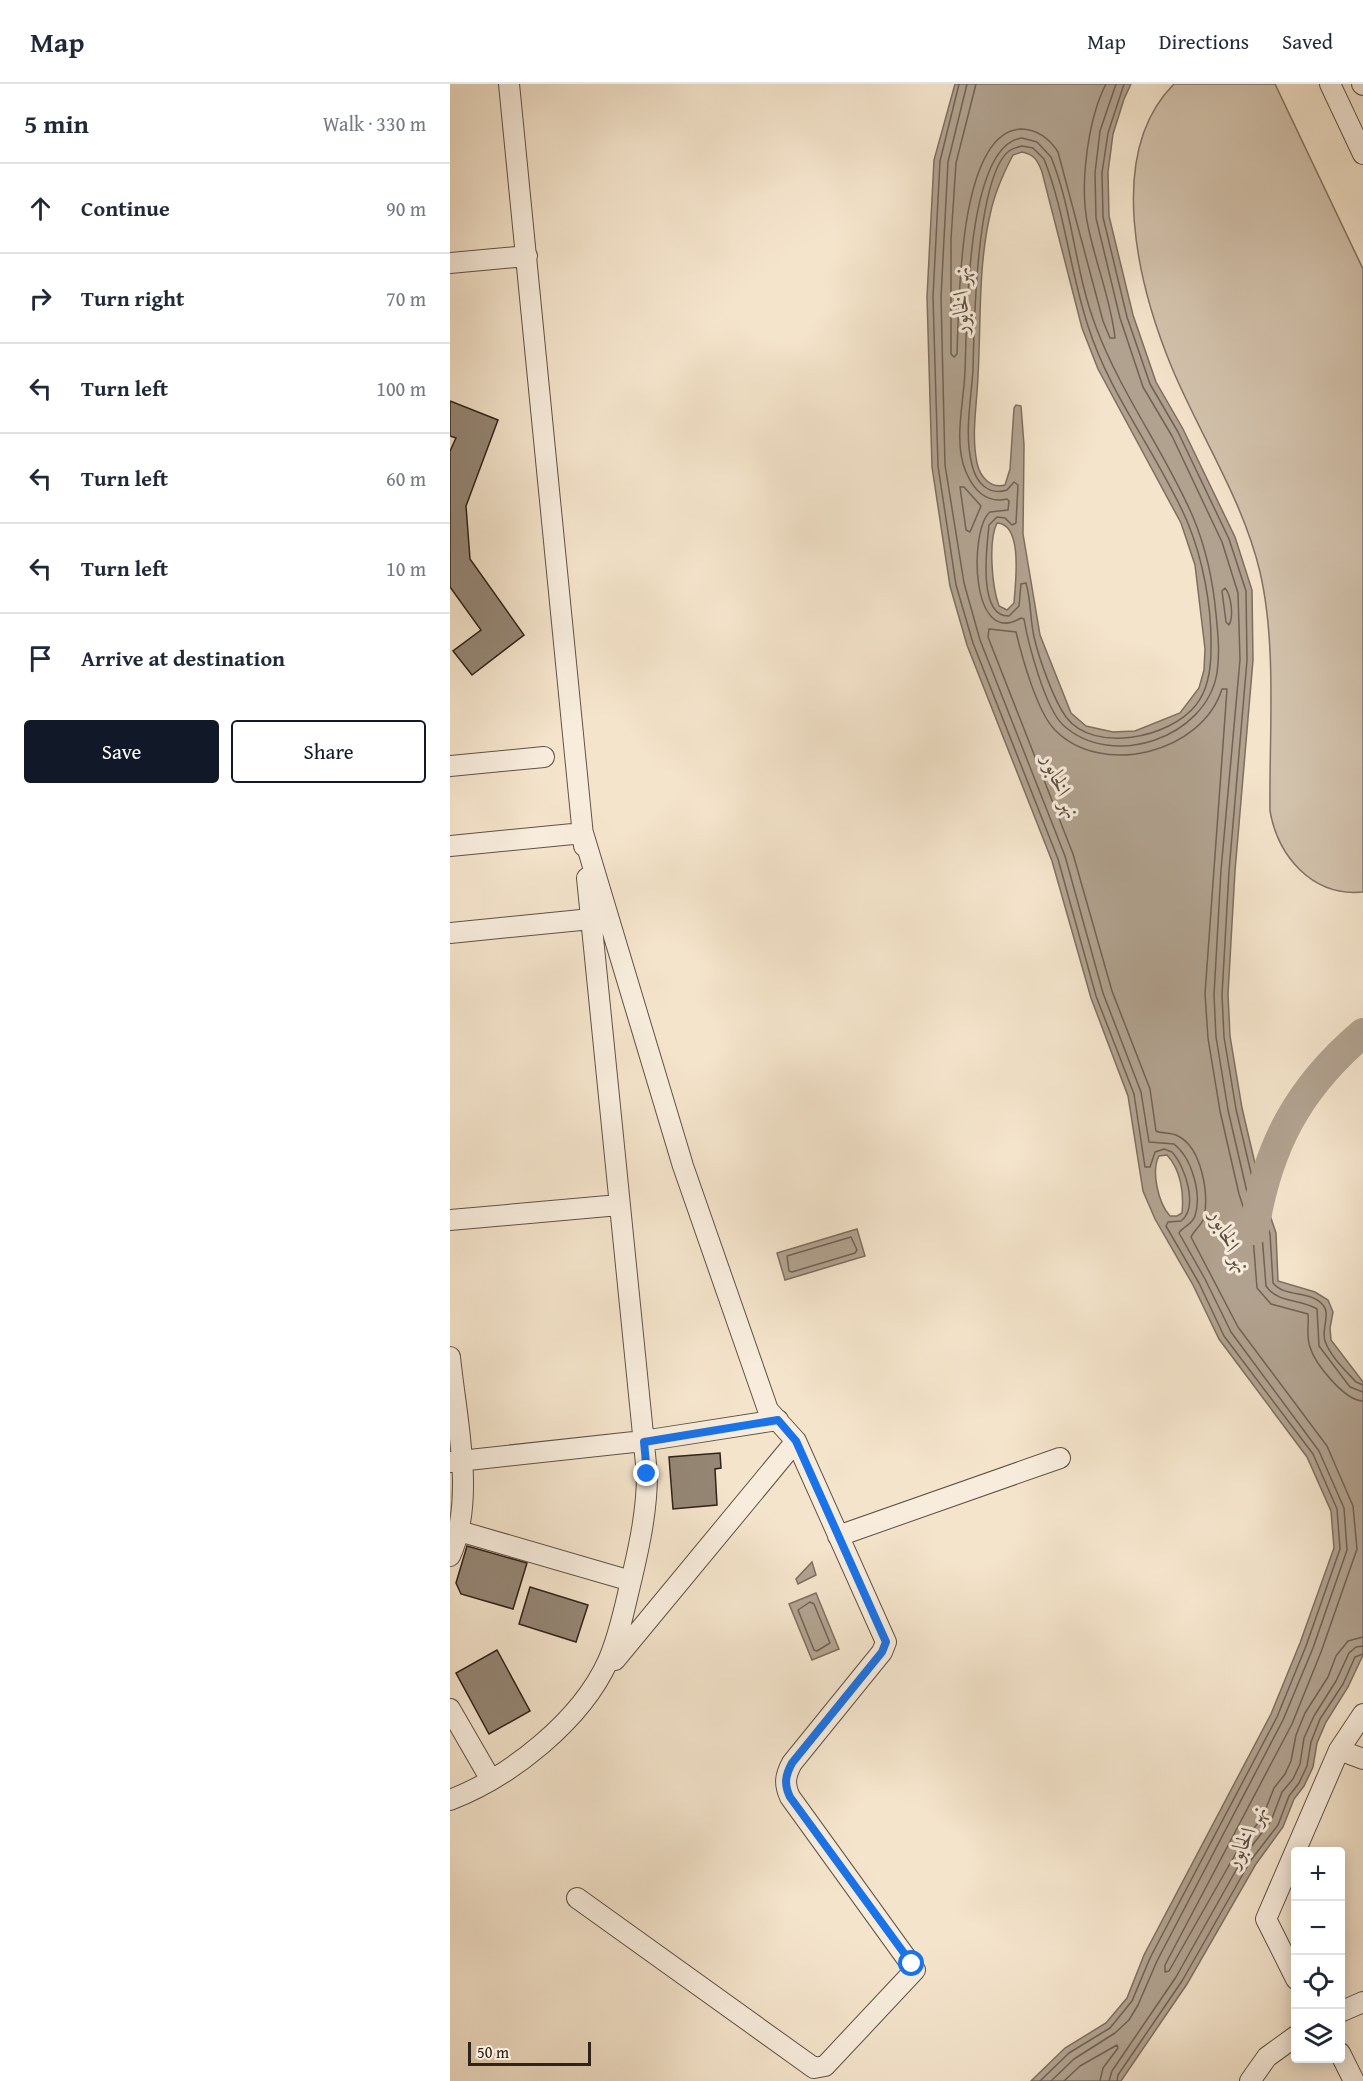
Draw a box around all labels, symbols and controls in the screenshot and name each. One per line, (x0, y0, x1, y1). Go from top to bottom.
text: Map (30, 21, 84, 62)
text: Map (1087, 26, 1126, 57)
text: Directions (1159, 26, 1249, 57)
text: Saved (1282, 26, 1333, 57)
text: 5 min (24, 104, 89, 143)
text: Walk · 330 m (323, 109, 426, 138)
icon: ahead (24, 192, 57, 225)
text: Continue (81, 192, 170, 224)
text: 90 m (386, 194, 426, 223)
water label: نهر الخابور (943, 266, 977, 336)
icon: right (24, 282, 57, 315)
text: Turn right (81, 282, 184, 314)
text: 70 m (386, 284, 426, 313)
icon: left (24, 372, 57, 405)
text: Turn left (81, 372, 168, 404)
text: 100 m (376, 374, 426, 403)
icon: left (24, 462, 57, 495)
text: Turn left (81, 462, 168, 494)
text: 60 m (386, 464, 426, 493)
icon: left (24, 552, 57, 585)
text: Turn left (81, 552, 168, 584)
text: 10 m (386, 554, 426, 583)
icon: arrive (24, 642, 57, 675)
text: Arrive at destination (81, 642, 285, 674)
button: Save (24, 720, 219, 783)
button: Share (231, 720, 426, 783)
water label: نهر الخابور (1034, 747, 1090, 823)
water label: نهر الخابور (1201, 1202, 1260, 1279)
route end (633, 1460, 659, 1486)
water label: نهر الخابور (1214, 1798, 1275, 1875)
map controls (1291, 1847, 1345, 2063)
button: + (1291, 1847, 1345, 1901)
button: − (1291, 1901, 1345, 1955)
route start (898, 1950, 924, 1976)
button: locate (1291, 1955, 1345, 2009)
button: layers (1291, 2009, 1345, 2063)
scale bar (468, 2039, 591, 2066)
text: 50 m (477, 2040, 509, 2064)

